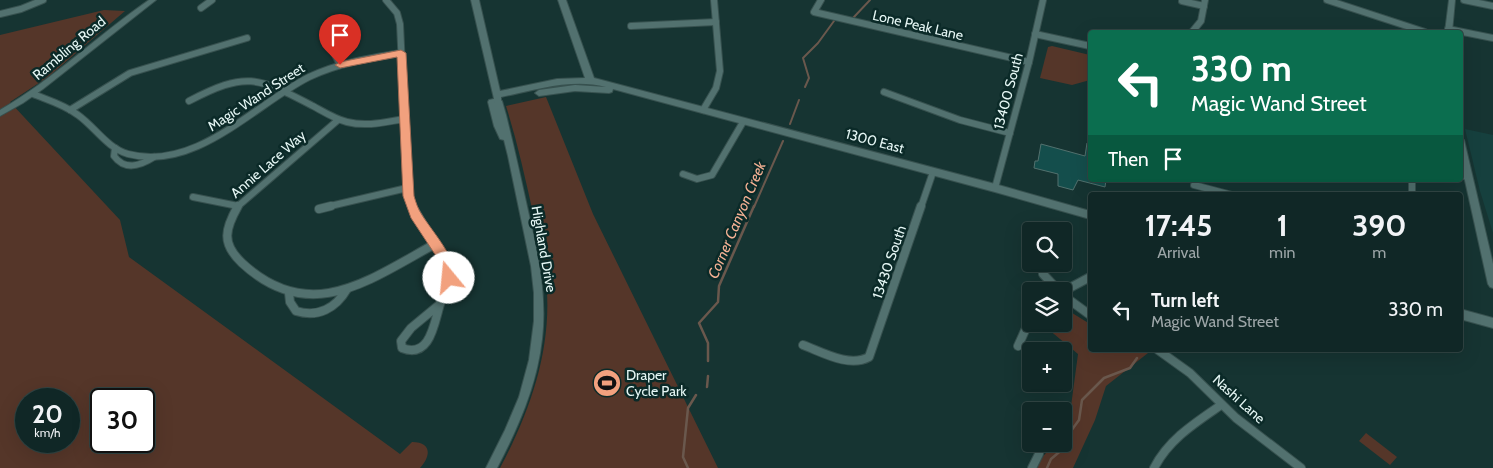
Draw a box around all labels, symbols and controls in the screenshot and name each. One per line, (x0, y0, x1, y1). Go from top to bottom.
street label: Lone Peak Lane (871, 6, 965, 44)
street label: Rambling Road (29, 12, 109, 84)
pin (319, 14, 361, 65)
icon: arrive (326, 21, 354, 49)
text: 330 m (1191, 47, 1292, 90)
icon: left (1108, 50, 1173, 115)
street label: 13400 South (989, 51, 1027, 131)
street label: Magic Wand Street (204, 59, 308, 135)
text: Magic Wand Street (1191, 90, 1367, 117)
street label: 1300 East (844, 125, 906, 158)
street label: Annie Lace Way (227, 126, 309, 202)
icon: arrive (1159, 145, 1187, 173)
text: Then (1108, 148, 1149, 171)
water label: Corner Canyon Creek (704, 158, 770, 281)
street label: Highland Drive (528, 204, 560, 294)
text: 17:45 (1145, 207, 1212, 244)
text: 1 (1277, 207, 1288, 244)
text: 390 (1352, 207, 1406, 244)
map controls (1022, 222, 1072, 452)
button: search (1022, 222, 1072, 272)
street label: 13430 South (868, 223, 910, 301)
text: Arrival (1157, 243, 1200, 262)
text: min (1269, 243, 1295, 262)
text: m (1372, 243, 1386, 262)
position arrow (422, 251, 474, 303)
button: layers (1022, 282, 1072, 332)
text: Turn left (1151, 289, 1219, 312)
icon: left (1108, 296, 1136, 324)
text: 330 m (1388, 298, 1443, 321)
text: Magic Wand Street (1151, 312, 1279, 331)
button: + (1022, 342, 1072, 392)
place label: Draper Cycle Park (626, 366, 687, 400)
sports icon: Draper Cycle Park (592, 368, 622, 398)
street label: Nashi Lane (1209, 371, 1269, 427)
speed limit sign: 30 (90, 388, 155, 453)
text: 20 (32, 399, 63, 429)
button: − (1022, 402, 1072, 452)
text: km/h (34, 425, 61, 440)

